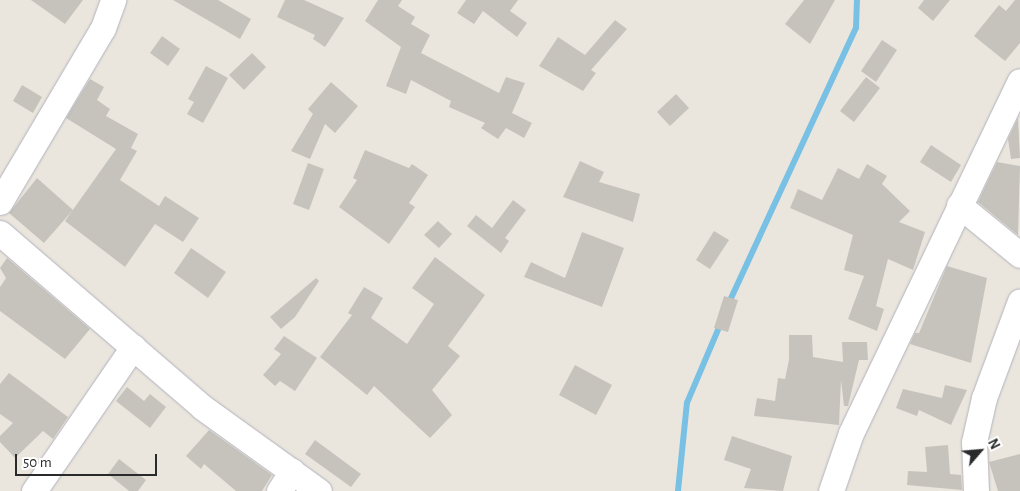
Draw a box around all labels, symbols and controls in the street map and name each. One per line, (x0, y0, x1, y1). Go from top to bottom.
north arrow (955, 426, 1005, 476)
text: N (985, 437, 1002, 452)
scale bar (18, 444, 160, 476)
text: 50 m (23, 455, 52, 470)

